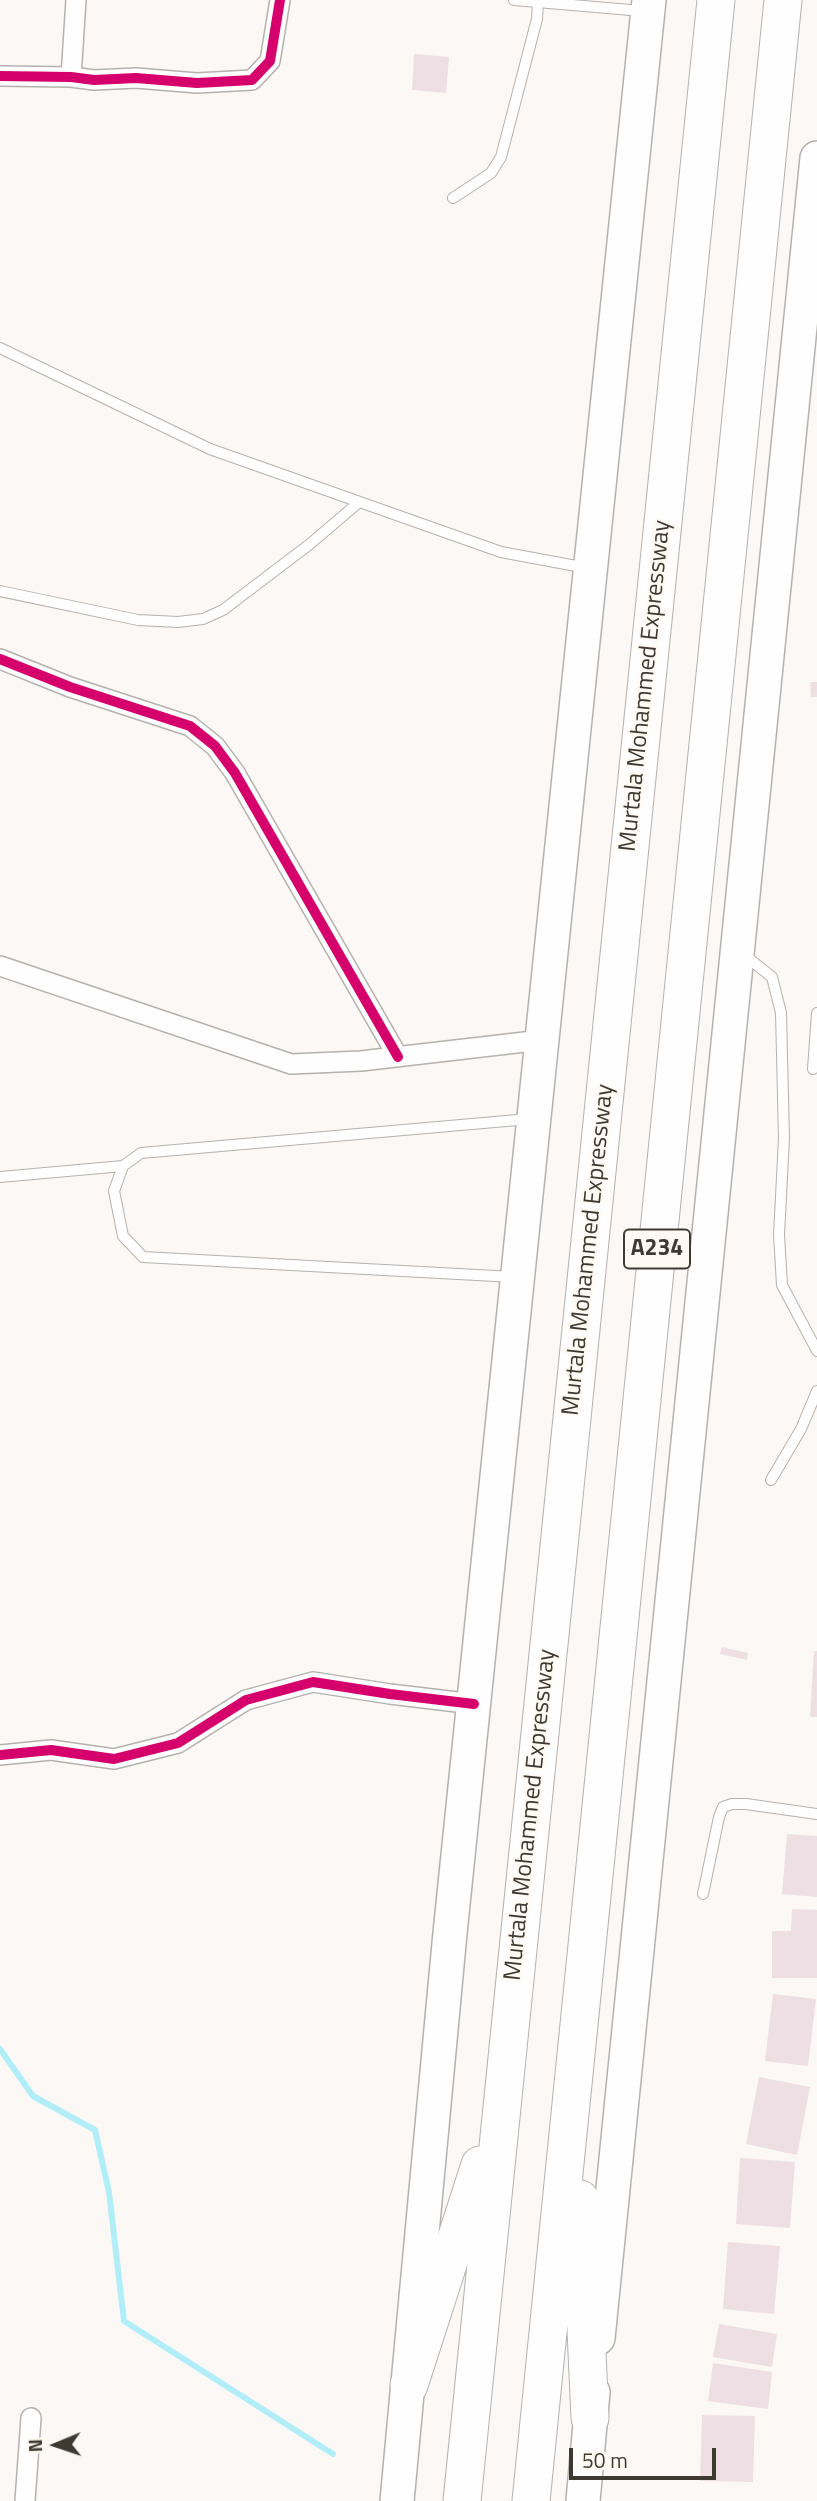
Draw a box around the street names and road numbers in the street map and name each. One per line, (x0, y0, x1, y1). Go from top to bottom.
street label: Murtala Mohammed Expressway (614, 519, 678, 853)
street label: Murtala Mohammed Expressway (557, 1083, 621, 1417)
road number: A234 (624, 1230, 690, 1268)
street label: Murtala Mohammed Expressway (499, 1648, 563, 1982)

